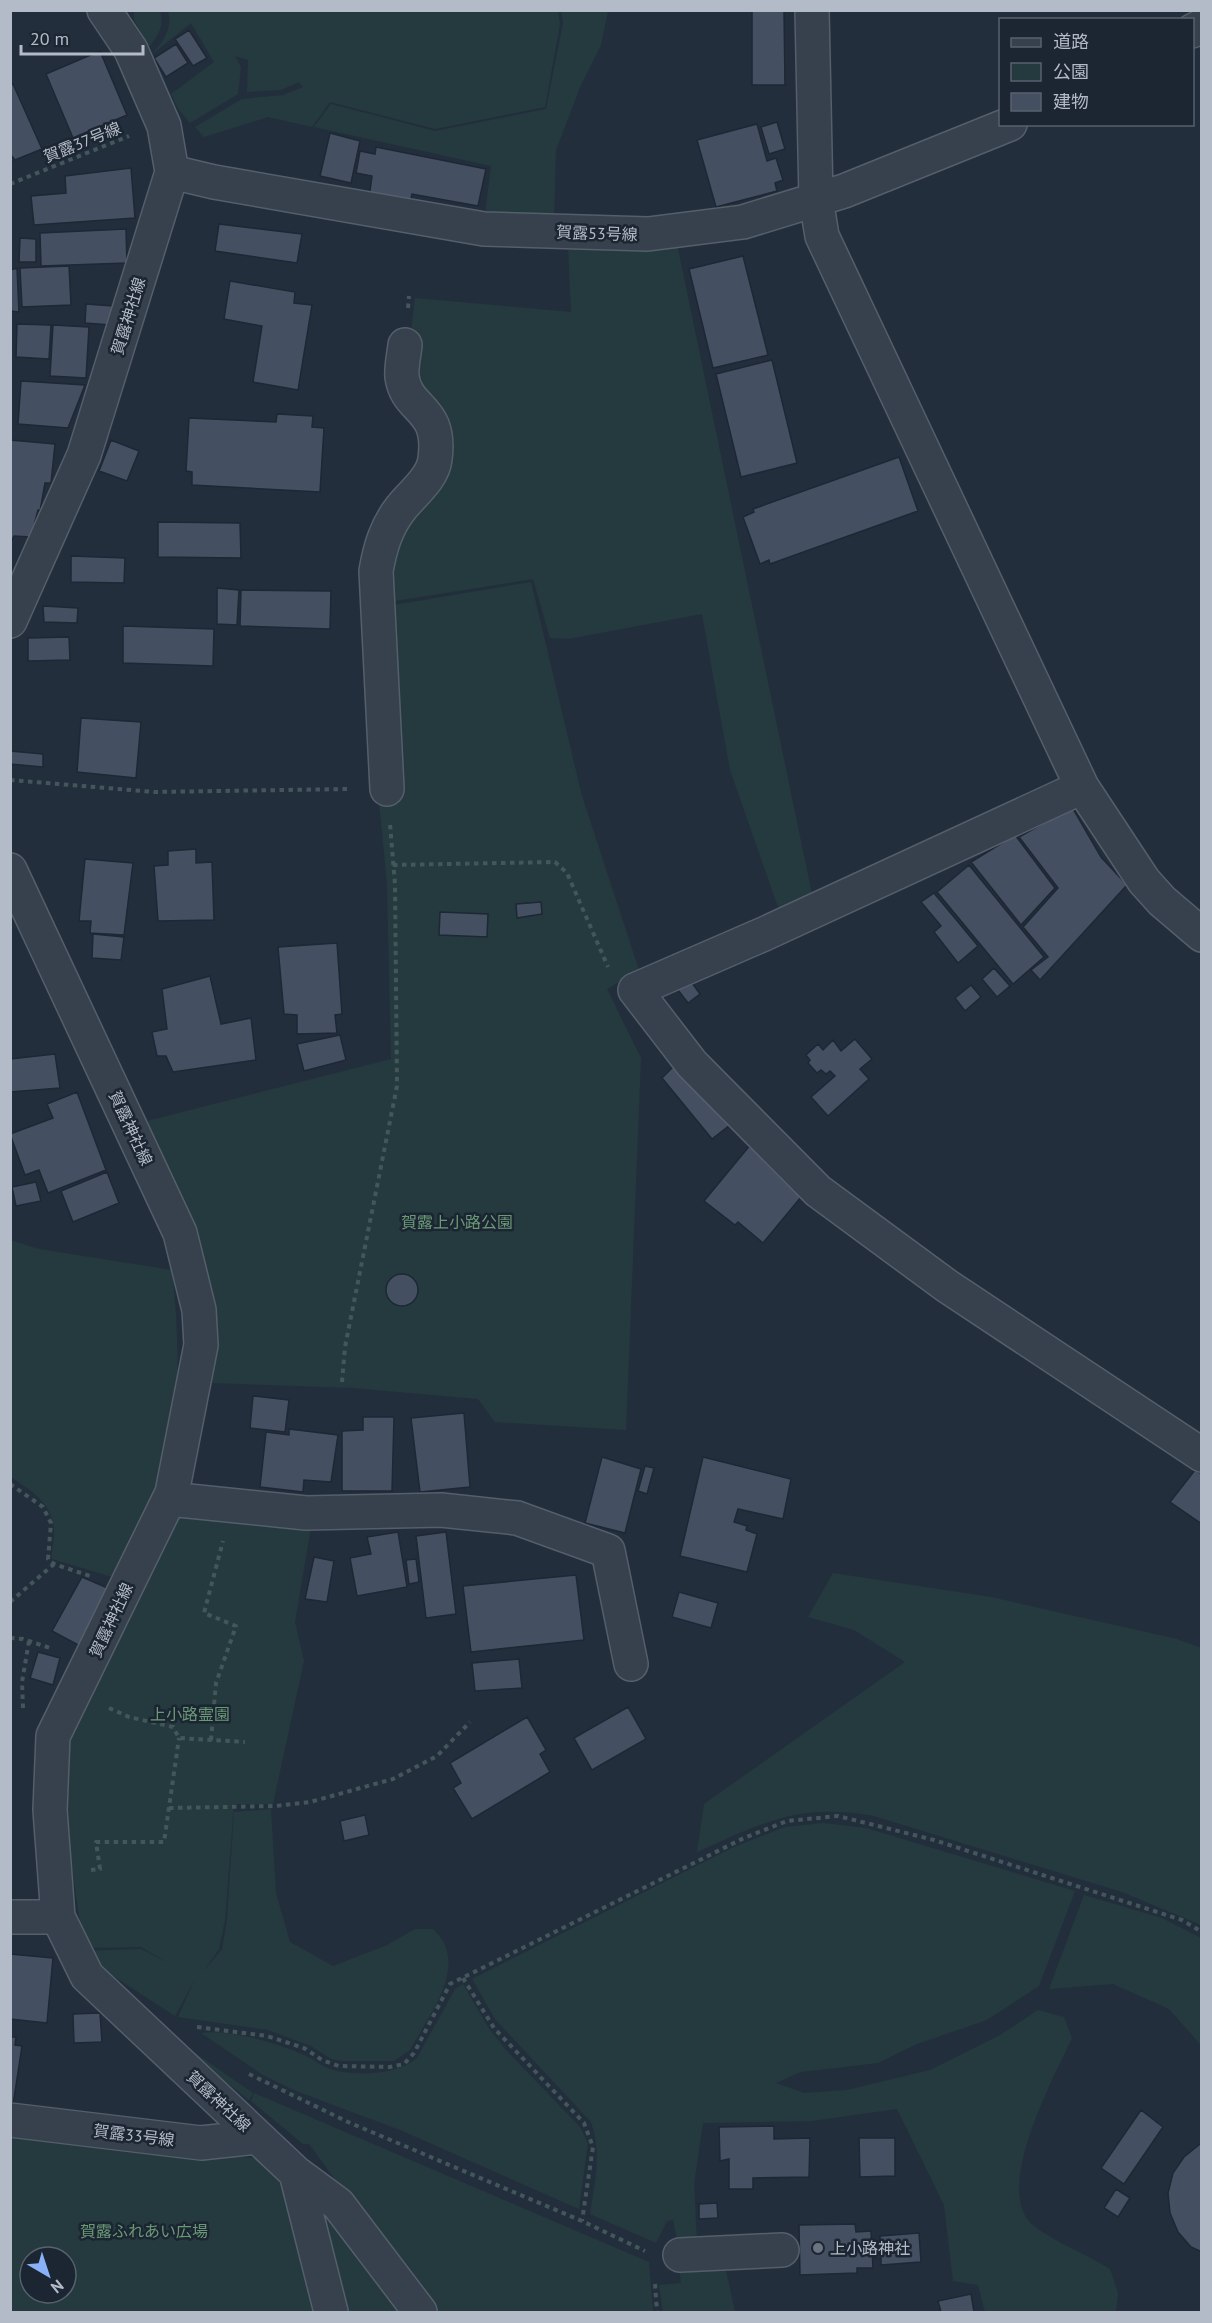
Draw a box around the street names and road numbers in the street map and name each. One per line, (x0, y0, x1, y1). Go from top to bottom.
street label: 賀露37号線 (40, 117, 124, 167)
street label: 賀露53号線 (556, 222, 638, 244)
street label: 賀露神社線 (107, 275, 149, 357)
street label: 賀露神社線 (105, 1088, 157, 1168)
street label: 賀露神社線 (85, 1580, 137, 1660)
street label: 賀露神社線 (183, 2066, 255, 2136)
street label: 賀露33号線 (92, 2120, 176, 2150)

